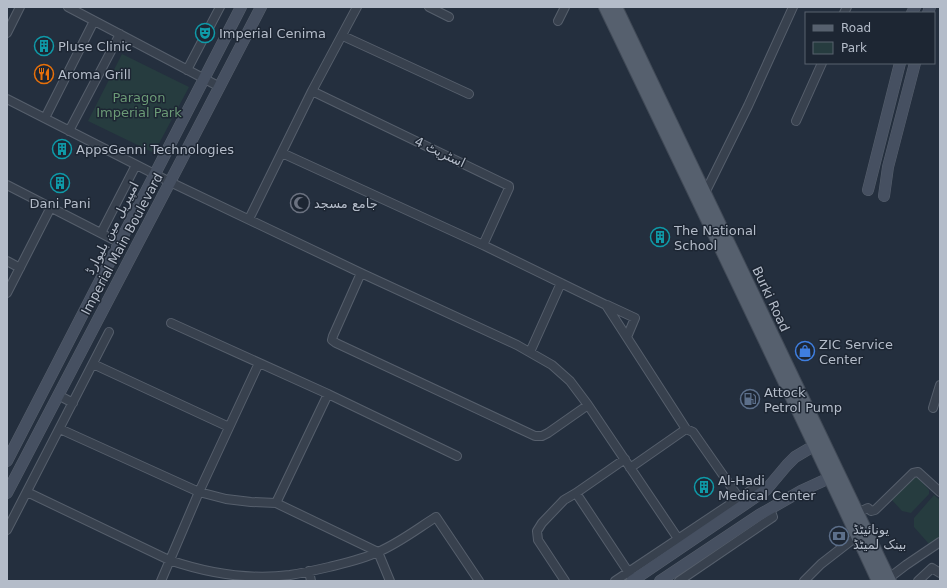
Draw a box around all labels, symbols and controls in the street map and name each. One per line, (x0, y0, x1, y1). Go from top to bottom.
legend (805, 12, 935, 64)
text: Road (841, 21, 871, 35)
theatre icon: Imperial Cenima (194, 22, 216, 44)
place label: Imperial Cenima (219, 26, 326, 41)
building icon: Pluse Clinic (33, 35, 55, 57)
place label: Pluse Clinic (58, 39, 132, 54)
text: Park (841, 41, 867, 55)
restaurant icon: Aroma Grill (33, 63, 55, 85)
place label: Aroma Grill (58, 67, 131, 82)
park label: Paragon Imperial Park (96, 90, 182, 120)
street label: اسٹریٹ 4 (412, 134, 468, 171)
building icon: AppsGenni Technologies (51, 138, 73, 160)
place label: AppsGenni Technologies (76, 142, 234, 157)
street label: Imperial Main Boulevard (78, 171, 166, 317)
building icon: Dani Pani (49, 172, 71, 194)
street label: امپیریل مین بلیوارڈ (82, 179, 143, 277)
mosque icon: جامع مسجد (289, 192, 311, 214)
place label: Dani Pani (29, 196, 91, 211)
place label: جامع مسجد (314, 196, 378, 212)
place label: The National School (673, 223, 756, 253)
building icon: The National School (649, 226, 671, 248)
street label: Burki Road (749, 264, 793, 334)
place label: ZIC Service Center (819, 337, 893, 367)
shop icon: ZIC Service Center (794, 340, 816, 362)
place label: Attock Petrol Pump (764, 385, 842, 415)
fuel station icon: Attock Petrol Pump (739, 388, 761, 410)
place label: Al-Hadi Medical Center (718, 473, 816, 503)
building icon: Al-Hadi Medical Center (693, 476, 715, 498)
place label: یونائیٹڈ بینک لمیٹڈ (853, 522, 906, 552)
bank icon: یونائیٹڈ بینک لمیٹڈ (828, 525, 850, 547)

